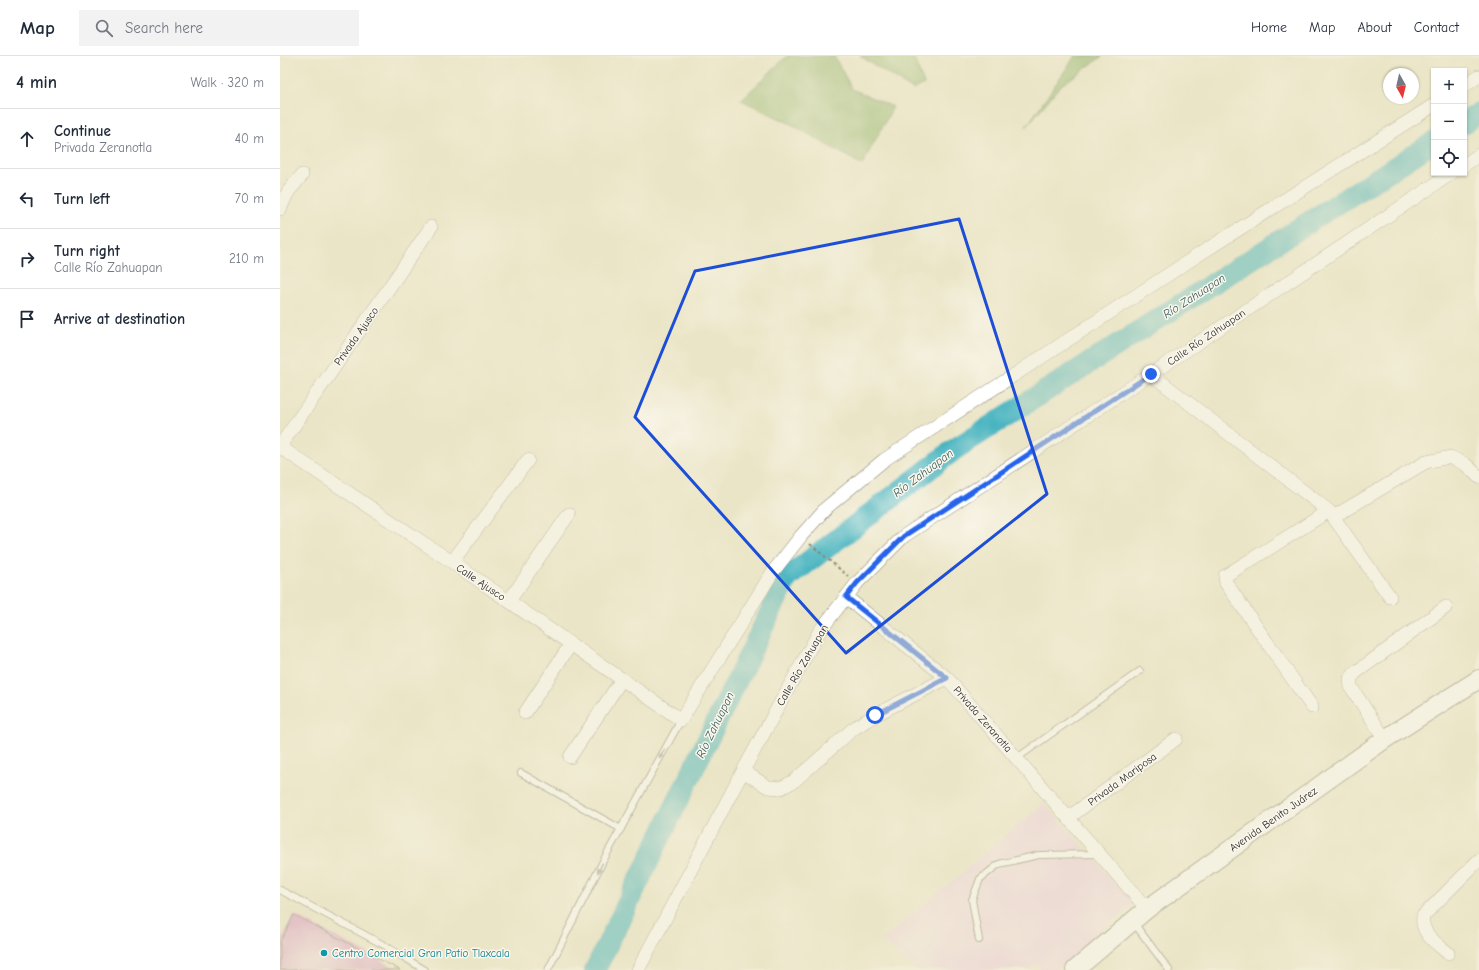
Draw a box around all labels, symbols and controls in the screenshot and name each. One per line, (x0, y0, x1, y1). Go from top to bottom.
search box (79, 10, 359, 46)
text: Map (20, 17, 55, 39)
icon: search (93, 17, 115, 39)
text: Search here (125, 19, 203, 37)
text: Home (1251, 19, 1287, 36)
text: Map (1309, 19, 1335, 36)
text: About (1357, 19, 1392, 36)
text: Contact (1414, 19, 1459, 36)
north arrow (1383, 68, 1419, 104)
map controls (1431, 68, 1467, 176)
button: + (1431, 68, 1467, 104)
text: 4 min (16, 73, 57, 92)
text: Walk · 320 m (190, 75, 264, 90)
button: − (1431, 104, 1467, 140)
text: Continue (54, 122, 111, 140)
icon: ahead (16, 128, 38, 150)
text: 40 m (235, 131, 264, 146)
text: Privada Zeranotla (54, 140, 152, 155)
button: locate (1431, 140, 1467, 176)
icon: left (16, 188, 38, 210)
text: Turn left (54, 190, 110, 208)
text: 70 m (235, 191, 264, 206)
text: Turn right (54, 242, 120, 260)
icon: right (16, 248, 38, 270)
text: 210 m (229, 251, 264, 266)
text: Calle Río Zahuapan (54, 260, 163, 275)
water label: Río Zahuapan (1160, 270, 1228, 321)
street label: Privada Ajusco (331, 304, 381, 368)
street label: Calle Río Zahuapan (1165, 306, 1248, 368)
icon: arrive (16, 308, 38, 330)
text: Arrive at destination (54, 310, 185, 328)
route end (1142, 365, 1160, 383)
water label: Río Zahuapan (890, 446, 956, 500)
street label: Calle Ajusco (454, 561, 508, 604)
street label: Calle Río Zahuapan (774, 622, 831, 708)
street label: Privada Zeranotla (950, 684, 1015, 755)
water label: Río Zahuapan (693, 690, 737, 760)
route start (866, 706, 884, 724)
one-way arrow (659, 748, 666, 760)
street label: Privada Mariposa (1085, 750, 1159, 809)
street label: Avenida Benito Juárez (1227, 784, 1320, 855)
one-way arrow (596, 862, 603, 874)
place label: Centro Comercial Gran Patio Tlaxcala (332, 947, 510, 960)
marker: Centro Comercial Gran Patio Tlaxcala (319, 948, 329, 958)

